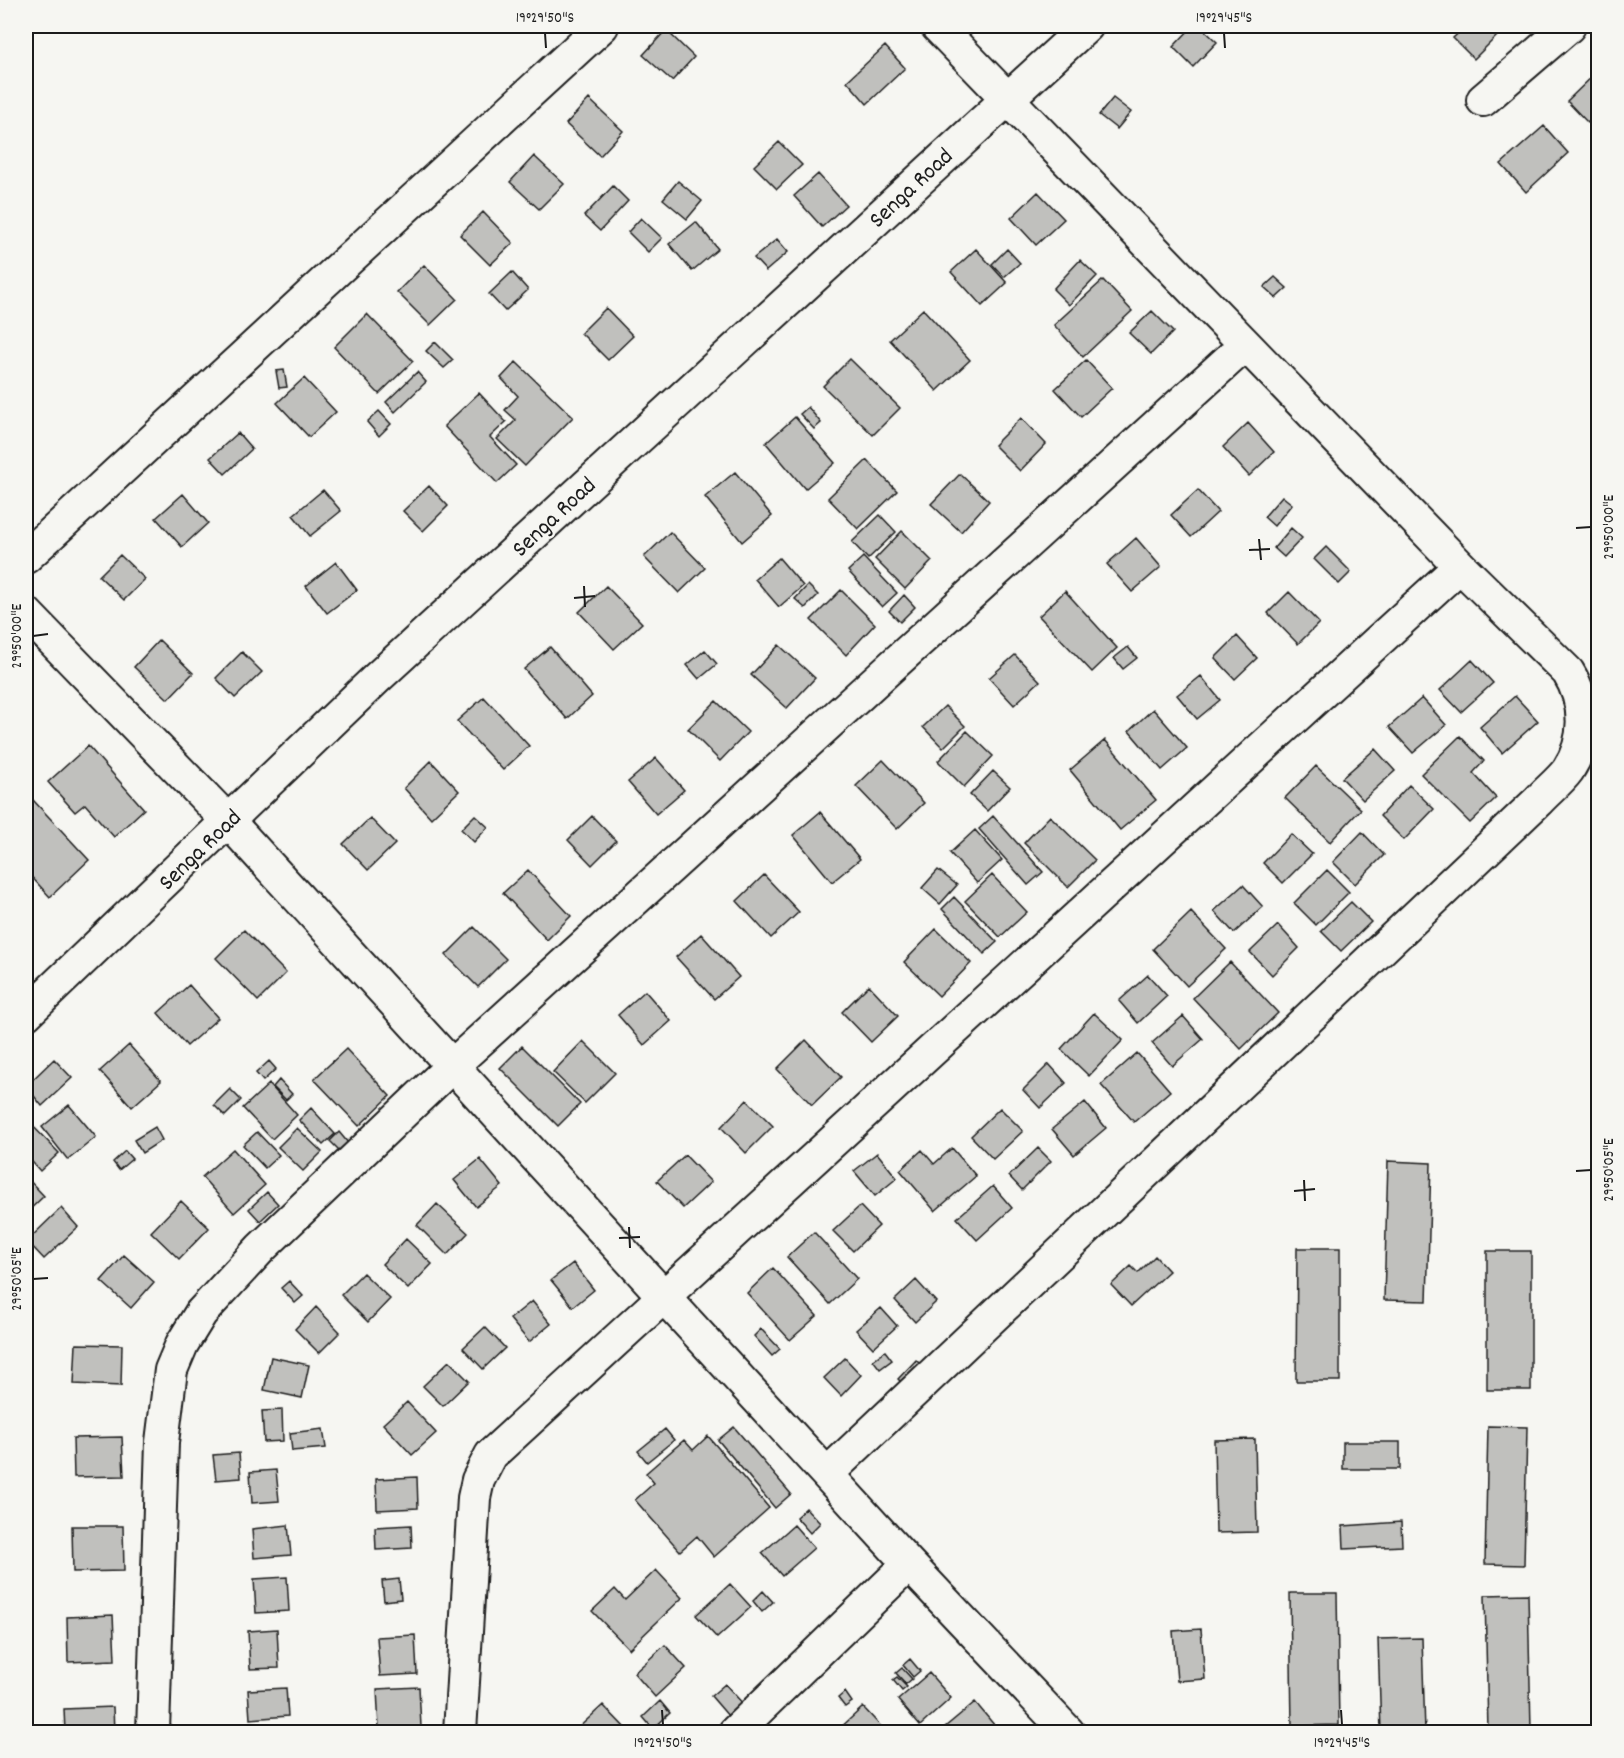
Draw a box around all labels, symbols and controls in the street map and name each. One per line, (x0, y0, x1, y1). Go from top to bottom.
text: 19°29'50"S (516, 8, 574, 30)
text: 19°29'45"S (1196, 8, 1252, 30)
street label: Senga Road (862, 141, 962, 237)
street label: Senga Road (505, 470, 605, 566)
text: 29°50'00"E (1599, 494, 1621, 559)
text: 29°50'00"E (7, 603, 29, 668)
street label: Senga Road (152, 803, 250, 900)
text: 29°50'05"E (1599, 1138, 1621, 1202)
text: 29°50'05"E (7, 1247, 29, 1311)
text: 19°29'50"S (634, 1733, 692, 1755)
text: 19°29'45"S (1314, 1733, 1370, 1755)

